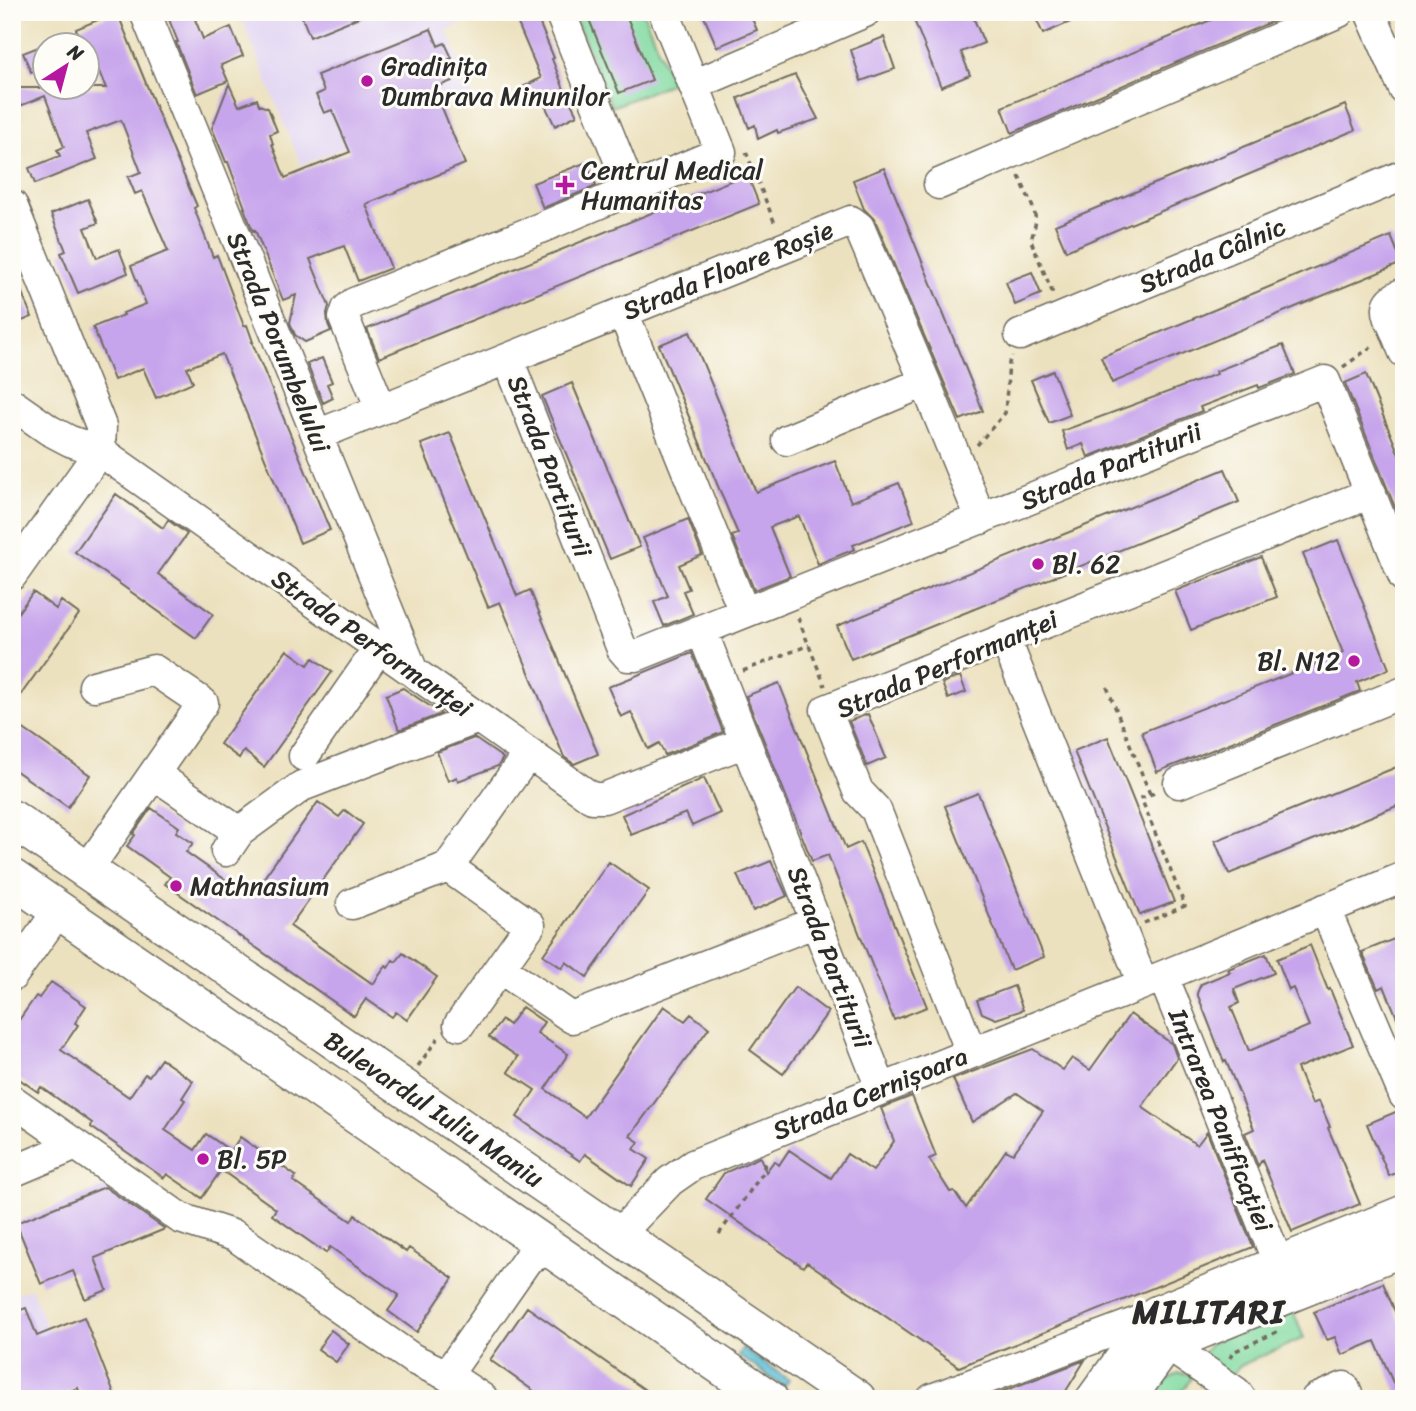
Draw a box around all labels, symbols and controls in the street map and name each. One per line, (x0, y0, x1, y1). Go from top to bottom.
north arrow (32, 32, 102, 102)
text: N (60, 35, 91, 70)
place label: Gradinița Dumbrava Minunilor (381, 43, 610, 119)
marker: Gradinița Dumbrava Minunilor (359, 73, 375, 89)
place label: Centrul Medical Humanitas (581, 147, 763, 223)
marker: Centrul Medical Humanitas (555, 175, 575, 195)
street label: Strada Câlnic (1131, 203, 1293, 307)
street label: Strada Floare Roșie (615, 207, 841, 333)
street label: Strada Porumbelului (214, 224, 345, 460)
street label: Strada Partiturii (494, 368, 606, 565)
street label: Strada Partiturii (1013, 408, 1210, 523)
place label: Bl. 62 (1052, 541, 1120, 587)
street label: Strada Performanței (262, 556, 483, 730)
marker: Bl. 62 (1030, 556, 1046, 572)
street label: Strada Performanței (829, 596, 1066, 732)
place label: Bl. N12 (1257, 638, 1340, 684)
marker: Bl. N12 (1346, 653, 1362, 669)
street label: Strada Partiturii (774, 859, 886, 1056)
place label: Mathnasium (190, 863, 329, 909)
marker: Mathnasium (168, 878, 184, 894)
street label: Intrarea Panificației (1155, 1000, 1287, 1240)
street label: Bulevardul Iuliu Maniu (314, 1018, 554, 1200)
street label: Strada Cernișoara (765, 1033, 975, 1153)
place label: Bl. 5P (217, 1136, 287, 1182)
marker: Bl. 5P (195, 1151, 211, 1167)
district label: MILITARI (1131, 1283, 1287, 1341)

